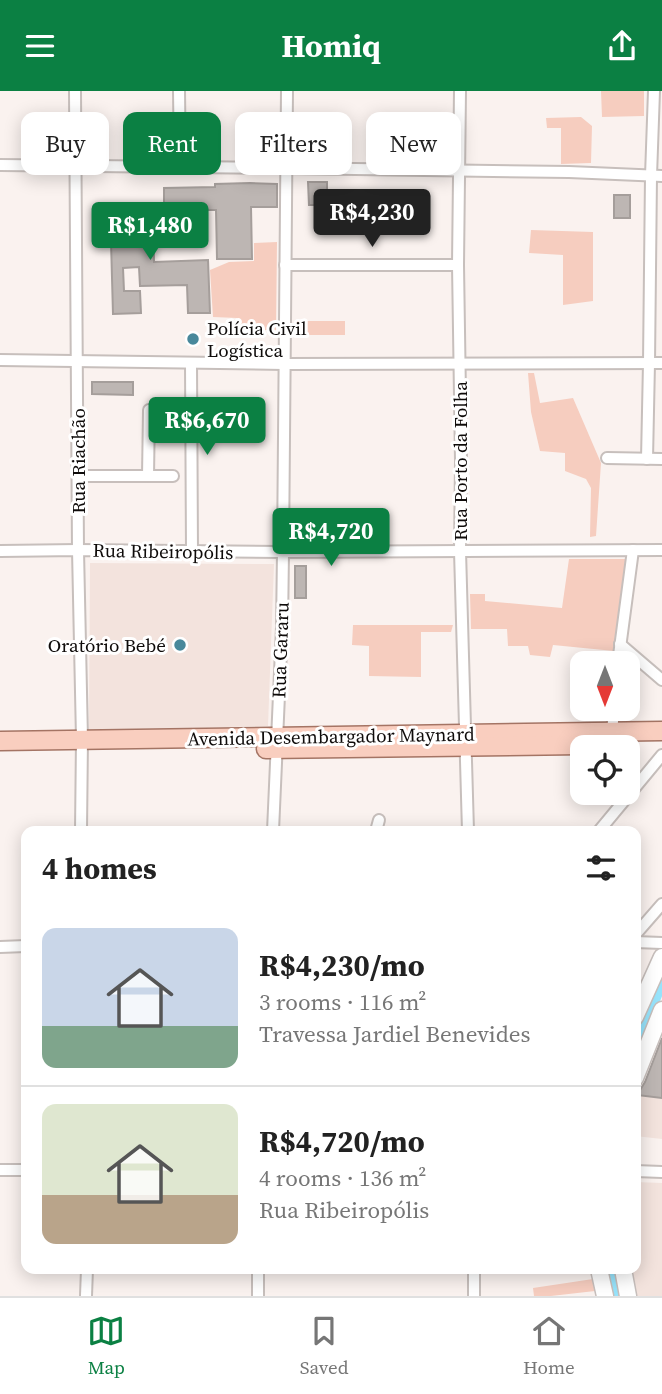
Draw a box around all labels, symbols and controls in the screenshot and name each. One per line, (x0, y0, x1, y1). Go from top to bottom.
text: Homiq (281, 24, 381, 68)
icon: menu (21, 27, 59, 65)
icon: share (603, 27, 641, 65)
chip: Buy (21, 112, 109, 175)
chip: Rent (123, 112, 221, 175)
chip: Filters (235, 112, 352, 175)
chip: New (366, 112, 461, 175)
pin: R$4,230 (307, 190, 437, 249)
text: R$4,230 (330, 196, 414, 228)
pin: R$1,480 (85, 202, 215, 262)
text: R$1,480 (108, 209, 192, 241)
place label: Polícia Civil Logística (207, 315, 307, 363)
marker: Polícia Civil Logística (185, 331, 201, 347)
street label: Rua Porto da Folha (447, 381, 473, 541)
pin: R$6,670 (142, 397, 272, 457)
text: R$6,670 (165, 404, 249, 436)
street label: Rua Riachão (65, 408, 91, 514)
pin: R$4,720 (266, 509, 396, 568)
text: R$4,720 (289, 515, 373, 547)
street label: Rua Ribeiropólis (92, 537, 234, 565)
street label: Rua Gararu (265, 601, 295, 699)
place label: Oratório Bebé (48, 632, 166, 658)
marker: Oratório Bebé (172, 637, 188, 653)
north arrow (570, 651, 640, 721)
map controls (570, 651, 640, 805)
street label: Avenida Desembargador Maynard (187, 720, 475, 752)
button: locate (570, 735, 640, 805)
text: 4 homes (42, 848, 157, 889)
icon: filters (582, 849, 620, 887)
text: R$4,230/mo (259, 945, 425, 986)
icon: home (98, 956, 182, 1040)
text: 3 rooms · 116 m² (259, 986, 426, 1018)
text: Travessa Jardiel Benevides (259, 1018, 530, 1050)
text: R$4,720/mo (259, 1121, 425, 1162)
icon: home (98, 1132, 182, 1216)
text: 4 rooms · 136 m² (259, 1162, 426, 1194)
text: Rua Ribeiropólis (259, 1194, 429, 1226)
tab: Map (87, 1312, 125, 1380)
tab: Saved (300, 1312, 348, 1380)
tab: Home (523, 1312, 575, 1380)

